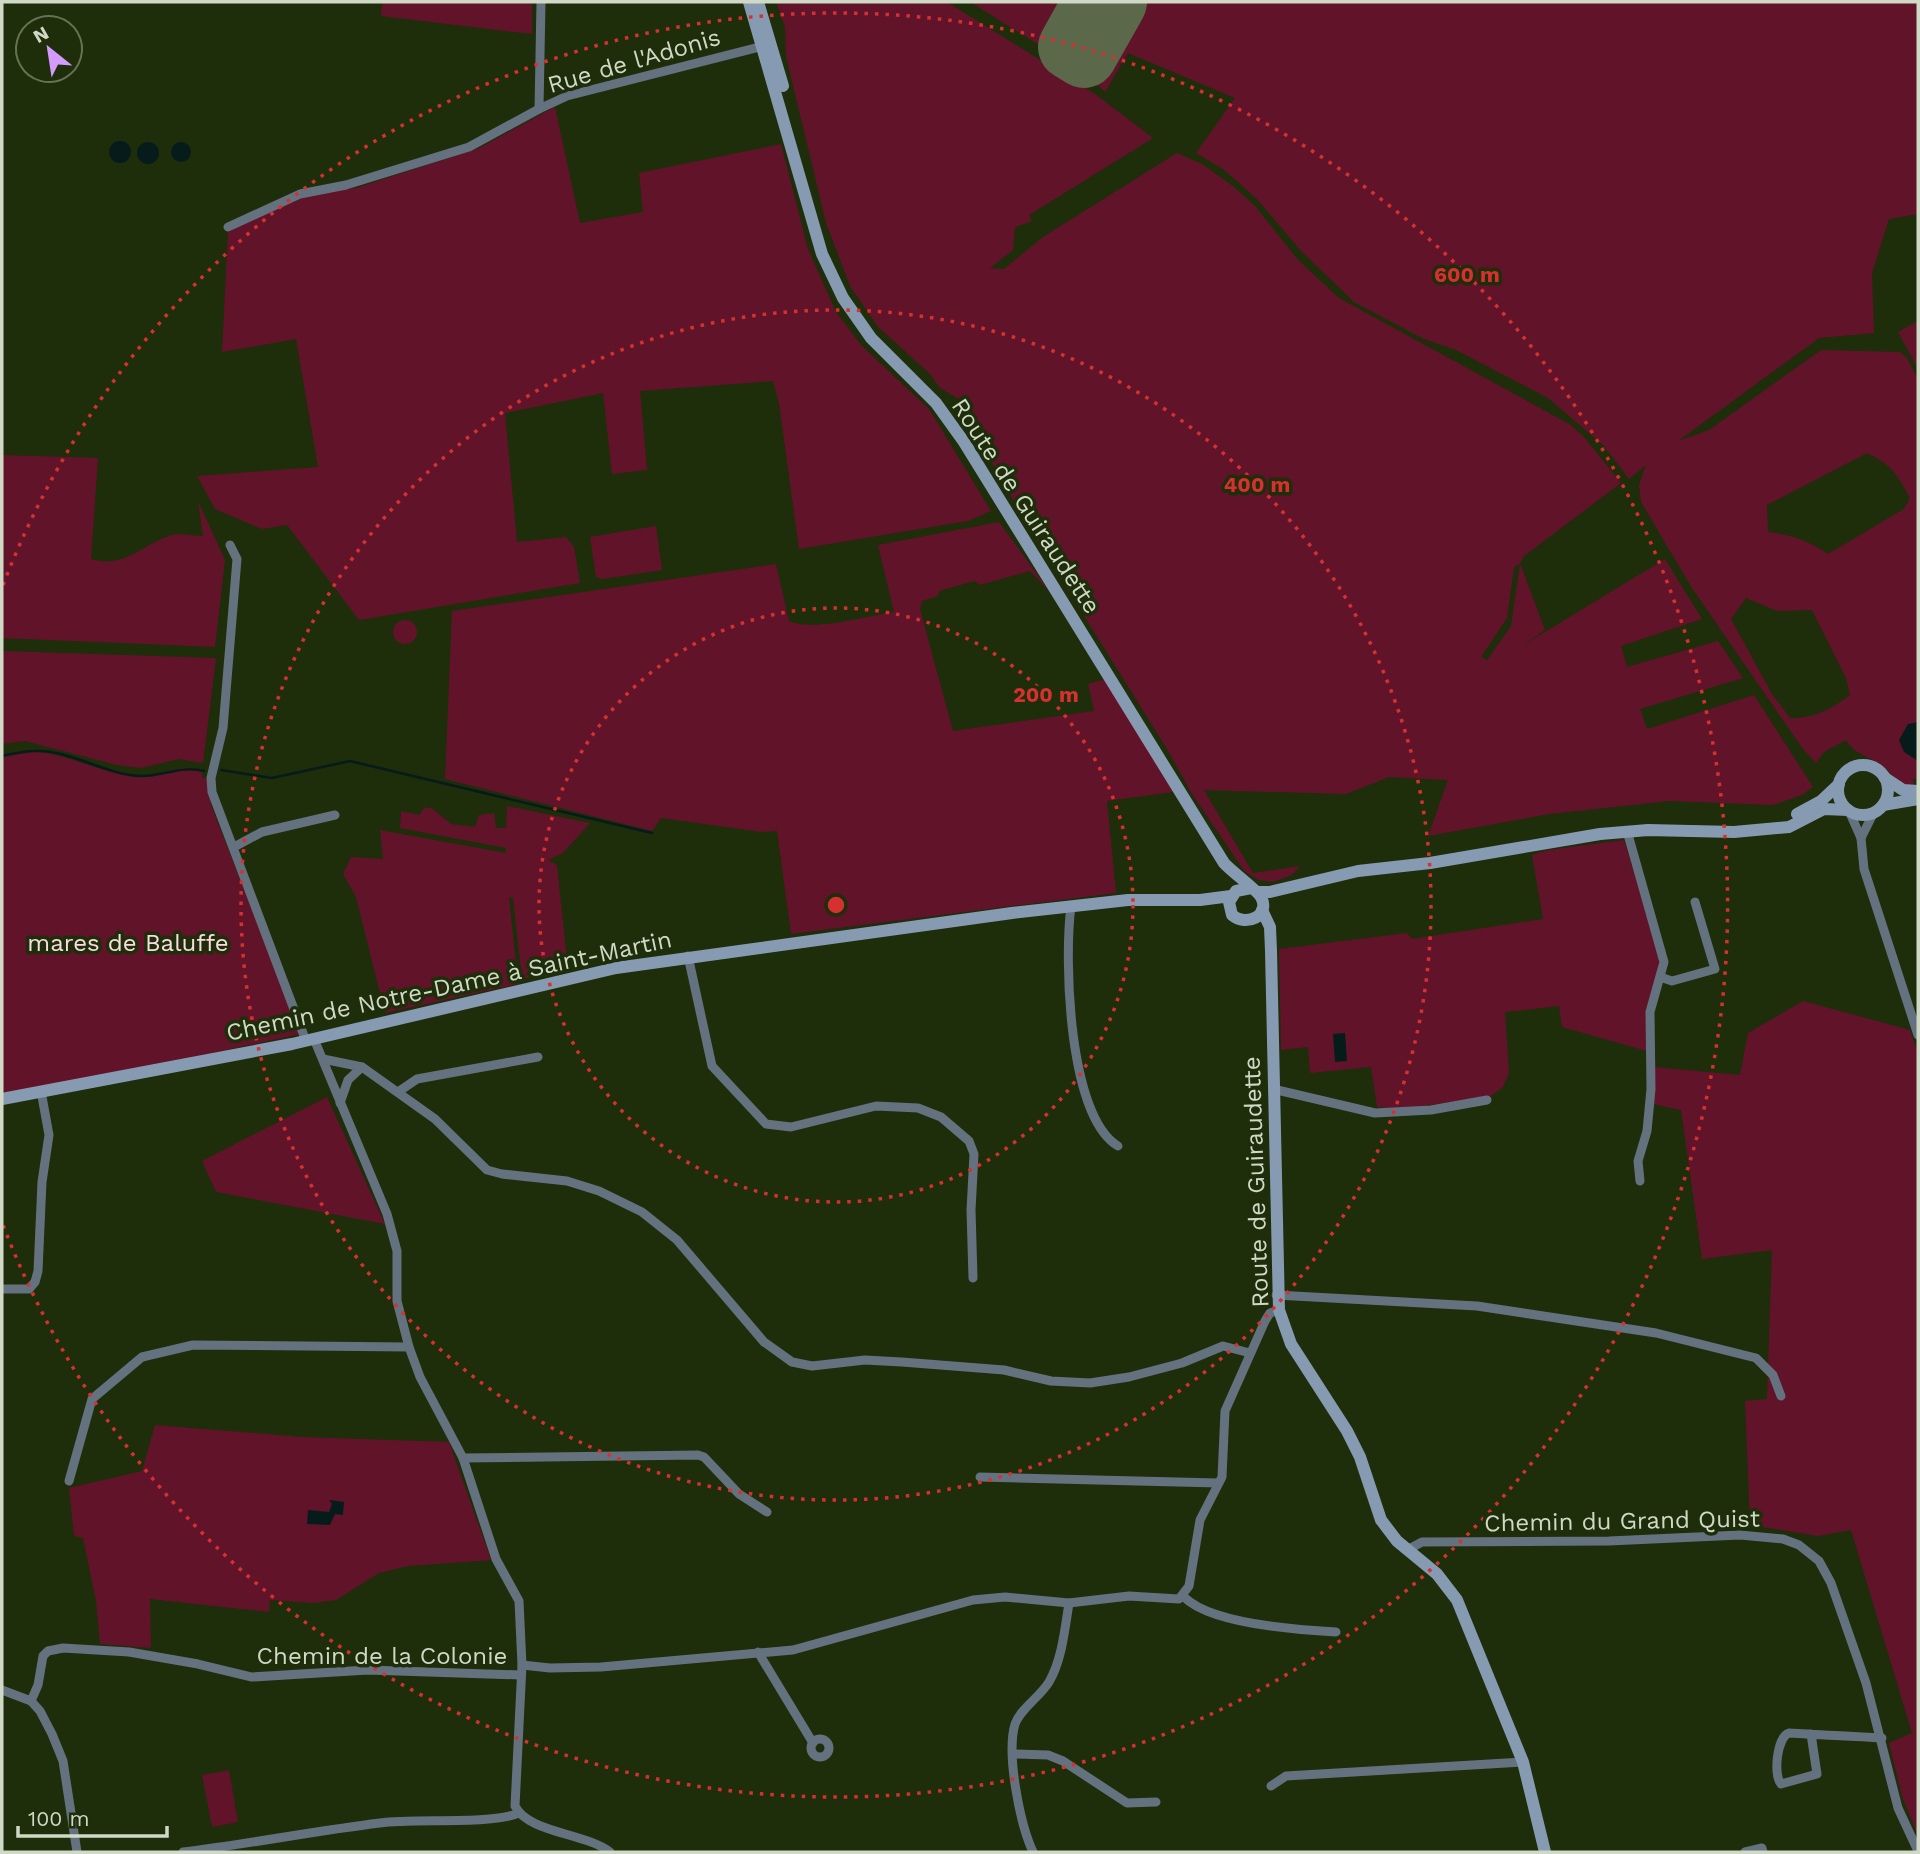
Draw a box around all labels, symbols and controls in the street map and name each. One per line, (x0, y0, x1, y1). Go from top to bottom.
north arrow (14, 14, 84, 84)
text: N (29, 21, 53, 48)
street label: Rue de l'Adonis (544, 23, 724, 99)
text: 600 m (1434, 262, 1500, 287)
street label: Route de Guiraudette (946, 393, 1106, 619)
text: 400 m (1224, 472, 1290, 497)
text: 200 m (1013, 682, 1079, 707)
centre of rings (824, 893, 848, 917)
street label: Chemin de Notre-Dame à Saint-Martin (224, 925, 674, 1047)
park label: mares de Baluffe (27, 929, 229, 957)
street label: Route de Guiraudette (1238, 1056, 1274, 1308)
street label: Chemin du Grand Quist (1484, 1505, 1760, 1537)
street label: Chemin de la Colonie (257, 1642, 507, 1670)
scale bar (18, 1794, 166, 1838)
text: 100 m (28, 1806, 90, 1831)

